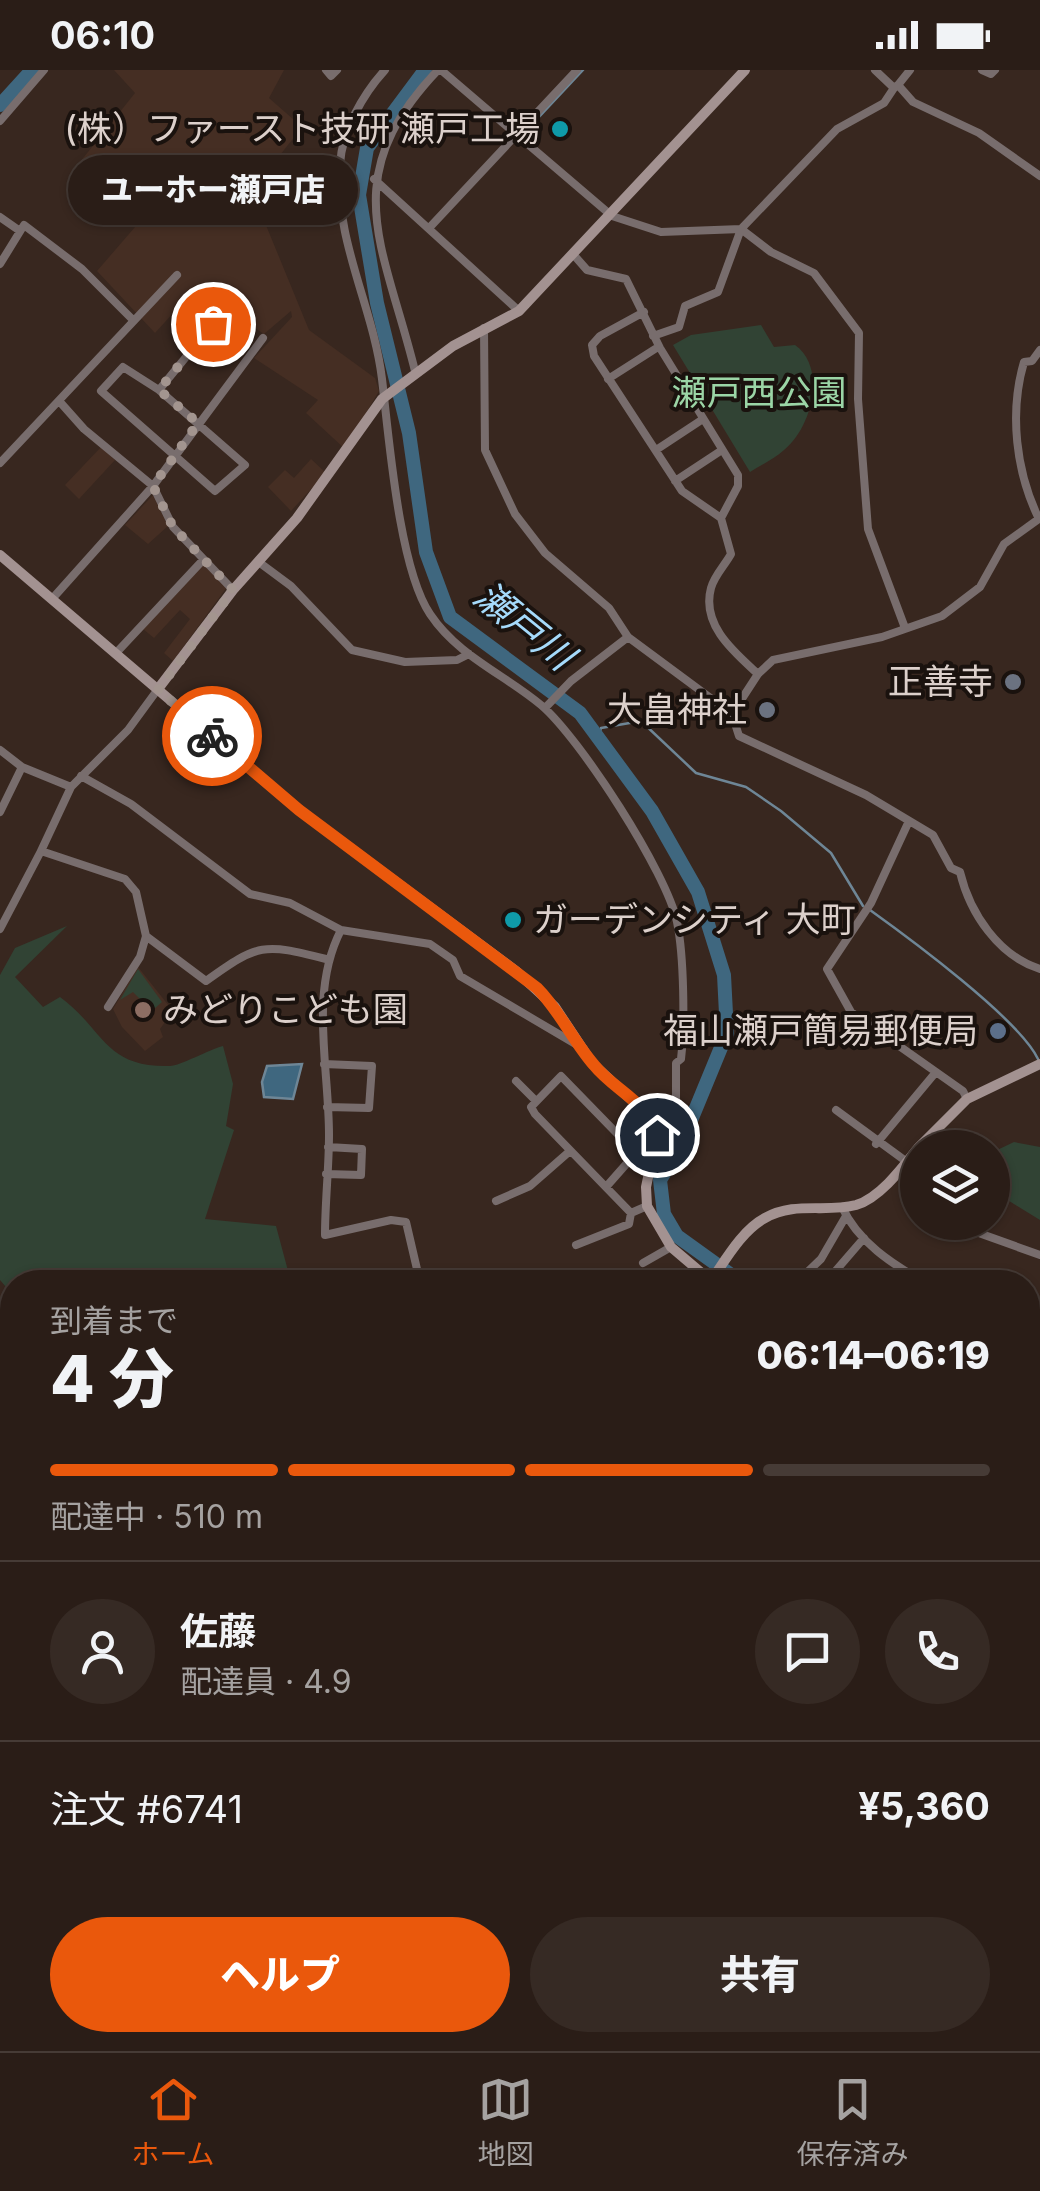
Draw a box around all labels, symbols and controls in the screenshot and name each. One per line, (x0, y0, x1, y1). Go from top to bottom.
text: 06:10 (50, 12, 155, 58)
place label: (株）ファースト技研 瀬戸工場 (64, 107, 540, 149)
marker: (株）ファースト技研 瀬戸工場 (549, 118, 571, 140)
callout: ユーホー瀬戸店 (68, 154, 358, 224)
text: ユーホー瀬戸店 (101, 170, 325, 209)
pin (171, 282, 256, 367)
icon: bag (186, 297, 241, 352)
park label: 瀬戸西公園 (671, 371, 847, 413)
water label: 瀬戸川 (466, 571, 587, 681)
place label: 正善寺 (888, 660, 993, 702)
marker: 正善寺 (1002, 671, 1024, 693)
courier (162, 686, 262, 786)
place label: 大畠神社 (607, 688, 747, 730)
marker: 大畠神社 (756, 699, 778, 721)
icon: bike (185, 709, 240, 764)
place label: ガーデンシティ 大町 (533, 898, 856, 940)
marker: ガーデンシティ 大町 (502, 909, 524, 931)
place label: みどりこども園 (163, 988, 408, 1030)
marker: みどりこども園 (132, 999, 154, 1021)
place label: 福山瀬戸簡易郵便局 (663, 1009, 978, 1051)
marker: 福山瀬戸簡易郵便局 (987, 1020, 1009, 1042)
pin (615, 1093, 700, 1178)
icon: home (630, 1108, 685, 1163)
map controls (900, 1130, 1010, 1240)
button: layers (900, 1130, 1010, 1240)
text: 到着まで (50, 1301, 178, 1340)
text: 06:14–06:19 (756, 1332, 990, 1378)
text: 4 分 (50, 1339, 174, 1418)
text: 配達中 · 510 m (50, 1497, 263, 1536)
button: person (50, 1599, 155, 1704)
button: chat (755, 1599, 860, 1704)
button: phone (885, 1599, 990, 1704)
text: 佐藤 (180, 1608, 256, 1654)
text: 配達員 · 4.9 (180, 1662, 352, 1701)
text: ¥5,360 (858, 1783, 990, 1829)
text: 注文 #6741 (50, 1786, 243, 1832)
button: ヘルプ (50, 1917, 510, 2032)
button: 共有 (530, 1917, 990, 2032)
tab: ホーム (131, 2072, 215, 2172)
tab: 地図 (478, 2072, 534, 2172)
tab: 保存済み (796, 2072, 909, 2172)

